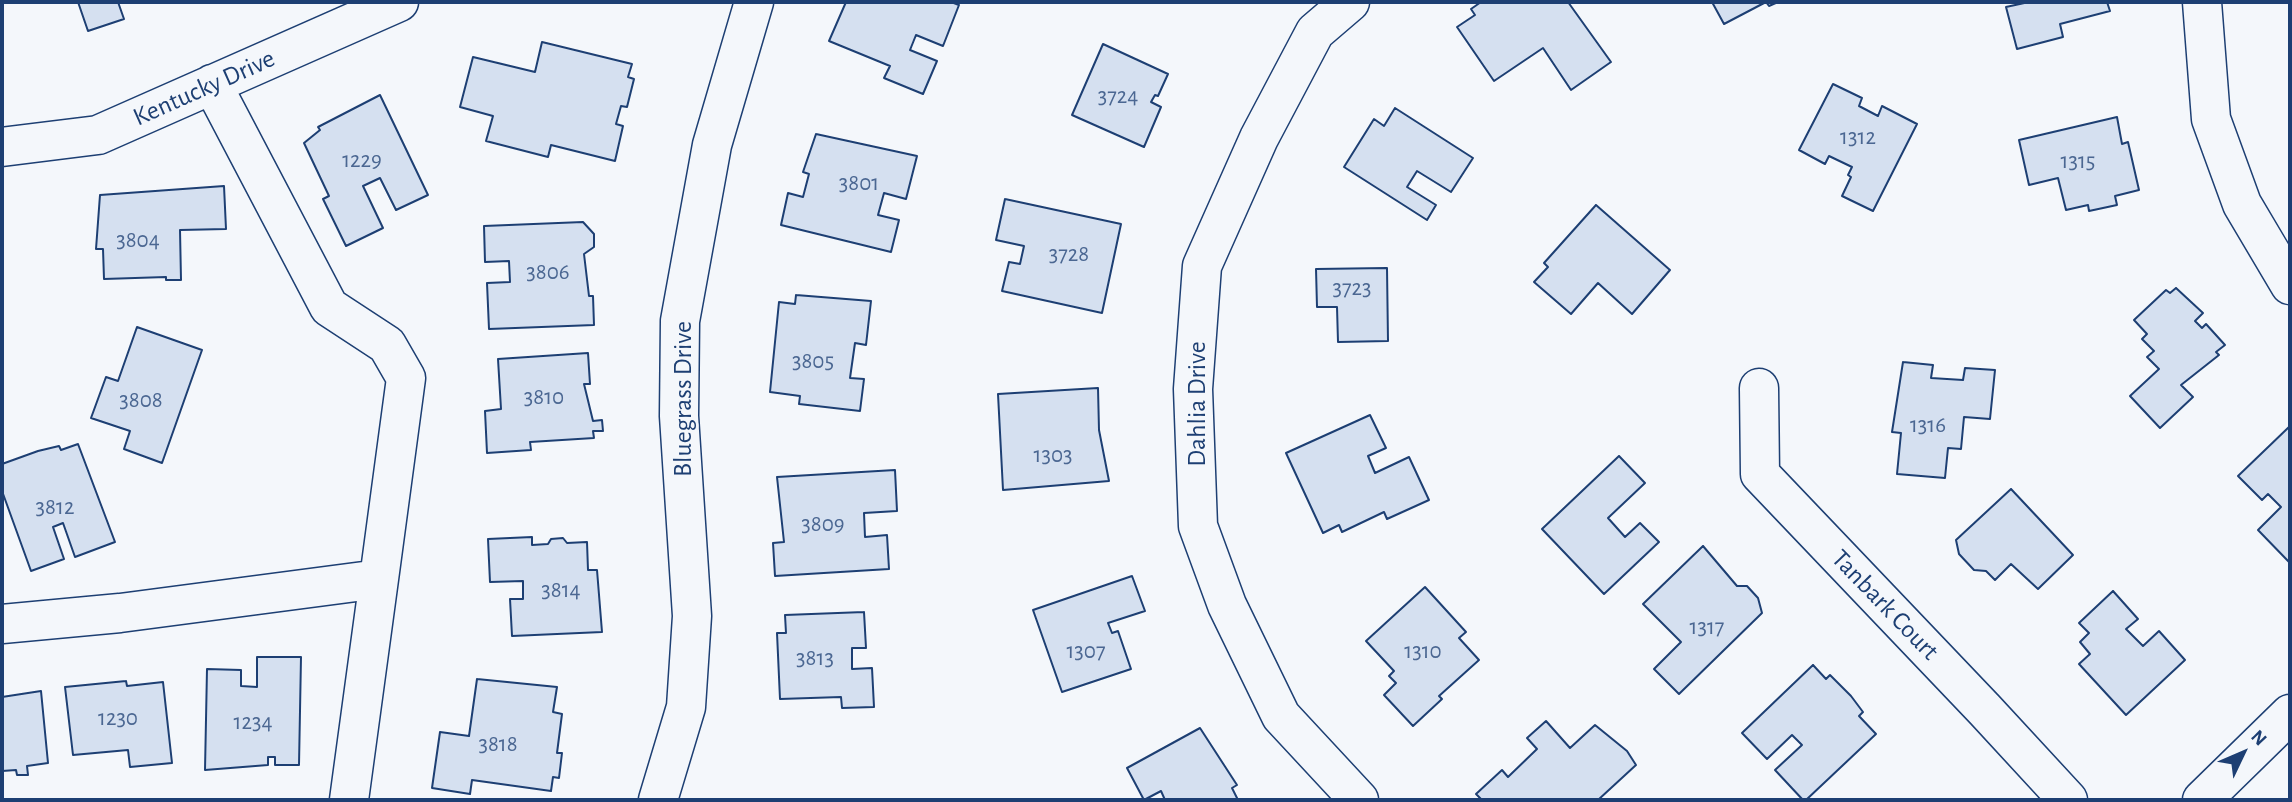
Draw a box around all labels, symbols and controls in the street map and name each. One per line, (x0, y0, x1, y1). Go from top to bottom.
street label: Kentucky Drive (128, 43, 280, 133)
house number: 3724 (1098, 82, 1138, 110)
house number: 1312 (1840, 123, 1876, 151)
house number: 1229 (342, 146, 382, 174)
house number: 1315 (2061, 147, 2095, 175)
house number: 3801 (839, 169, 879, 197)
house number: 3804 (116, 226, 160, 254)
house number: 3728 (1049, 240, 1089, 268)
house number: 3806 (526, 258, 570, 286)
house number: 3723 (1332, 274, 1372, 302)
street label: Bluegrass Drive (667, 321, 699, 477)
street label: Dahlia Drive (1181, 341, 1213, 467)
house number: 3805 (792, 347, 834, 375)
house number: 3810 (524, 383, 564, 411)
house number: 3808 (119, 386, 163, 414)
house number: 1316 (1910, 411, 1946, 439)
house number: 1303 (1033, 441, 1073, 469)
house number: 3812 (36, 493, 74, 521)
house number: 3809 (801, 510, 845, 538)
street label: Tanbark Court (1825, 543, 1945, 667)
house number: 3814 (541, 576, 581, 604)
house number: 1317 (1690, 613, 1724, 641)
house number: 1307 (1066, 637, 1106, 665)
house number: 1310 (1404, 637, 1442, 665)
house number: 3813 (796, 644, 834, 672)
house number: 1230 (98, 704, 138, 732)
house number: 1234 (234, 708, 272, 736)
north arrow (2208, 718, 2278, 788)
text: N (2247, 727, 2270, 749)
house number: 3818 (478, 730, 518, 758)

